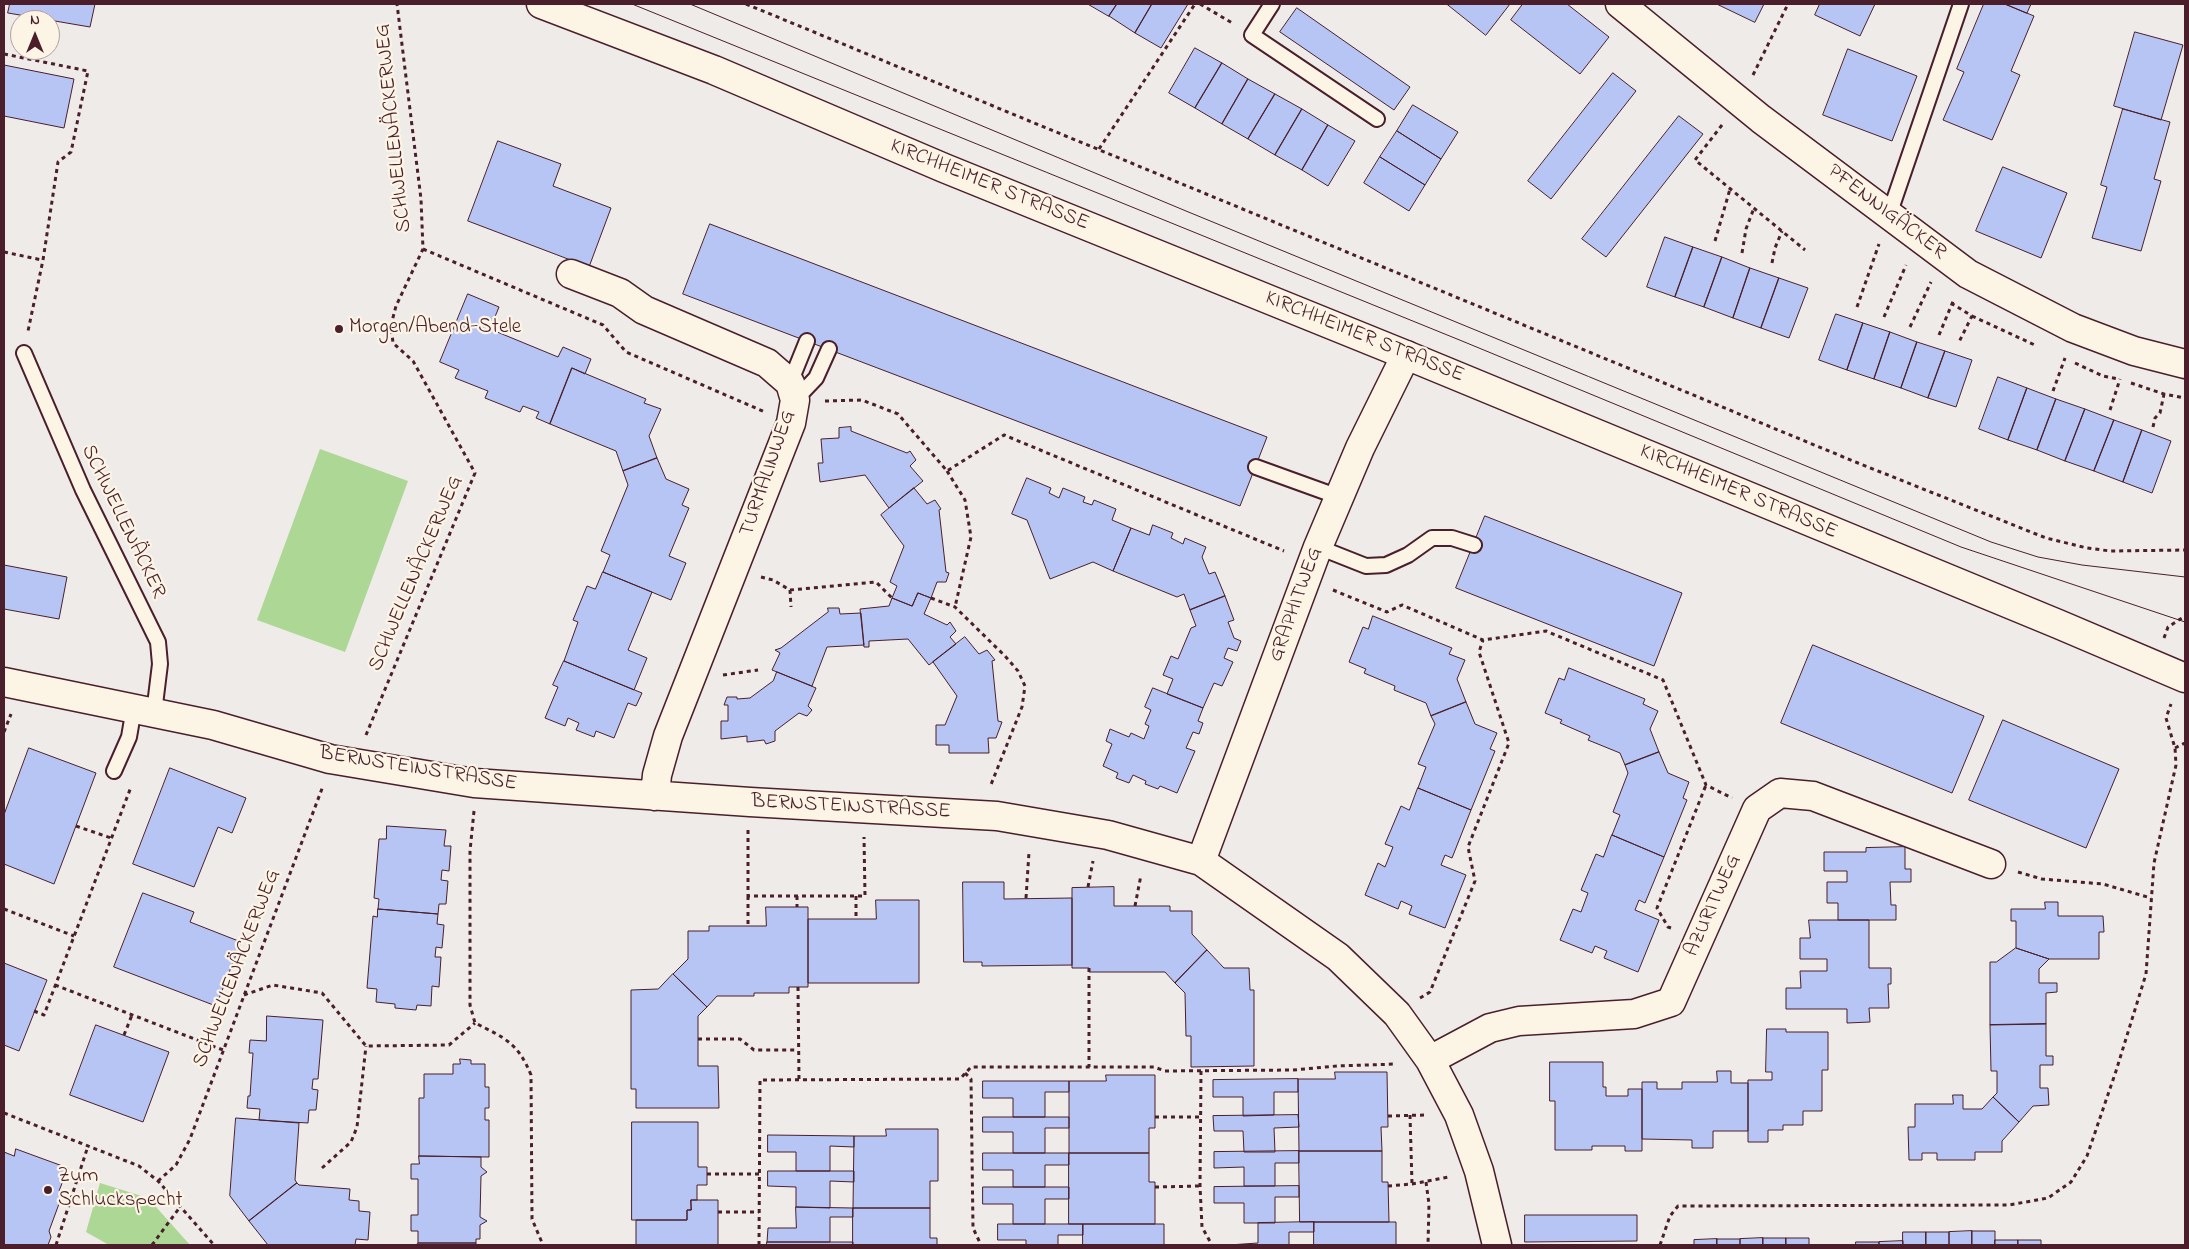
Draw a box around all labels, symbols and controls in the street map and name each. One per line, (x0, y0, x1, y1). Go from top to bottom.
north arrow (10, 10, 60, 60)
text: N (30, 10, 40, 31)
street label: SCHWELLENÄCKERWEG (372, 22, 418, 234)
street label: KIRCHHEIMER STRASSE (886, 134, 1092, 238)
street label: PFENNIGÄCKER (1821, 160, 1951, 266)
street label: KIRCHHEIMER STRASSE (1261, 286, 1467, 390)
place label: Morgen/Abend-Stele (349, 316, 521, 342)
marker: Morgen/Abend-Stele (333, 323, 345, 335)
street label: TURMALINWEG (736, 408, 802, 540)
street label: KIRCHHEIMER STRASSE (1635, 440, 1841, 546)
street label: SCHWELLENÄCKER (74, 441, 170, 603)
street label: SCHWELLENÄCKERWEG (364, 473, 470, 675)
street label: GRAPHITWEG (1265, 544, 1329, 666)
street label: BERNSTEINSTRASSE (317, 742, 519, 798)
street label: BERNSTEINSTRASSE (751, 790, 951, 826)
street label: AZURITWEG (1680, 851, 1748, 961)
street label: SCHWELLENÄCKERWEG (189, 867, 287, 1071)
place label: Zum Schluckspecht (58, 1165, 183, 1215)
marker: Zum Schluckspecht (42, 1184, 54, 1196)

